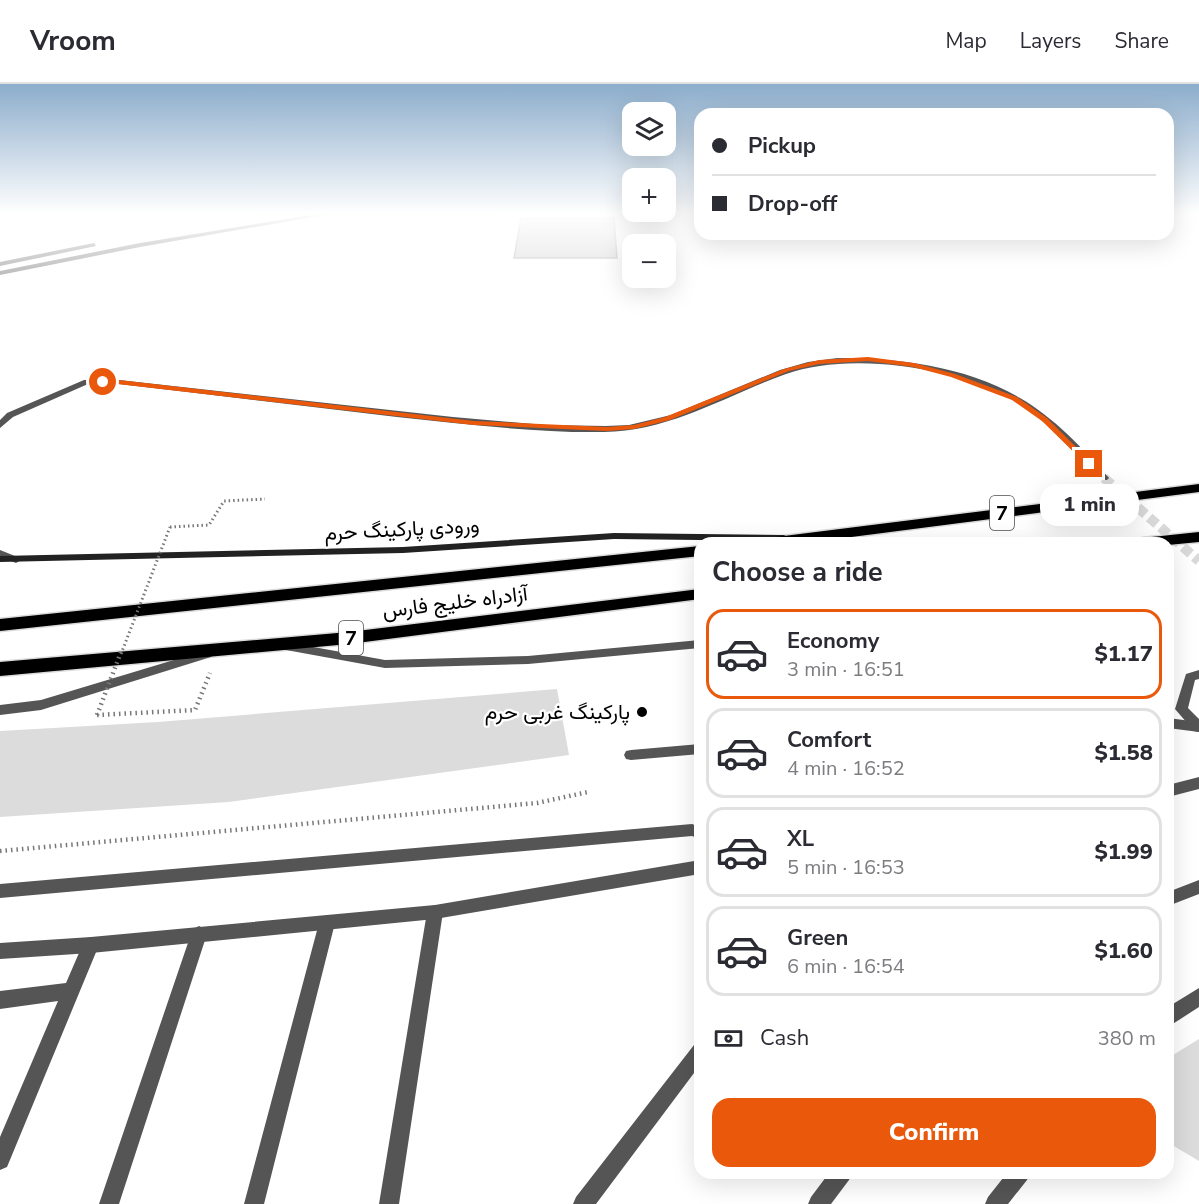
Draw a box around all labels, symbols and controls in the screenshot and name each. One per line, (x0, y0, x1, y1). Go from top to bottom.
text: Vroom (30, 22, 116, 60)
text: Map (945, 27, 987, 55)
text: Layers (1020, 27, 1081, 55)
text: Share (1114, 27, 1169, 55)
map controls (622, 102, 676, 288)
button: layers (622, 102, 676, 156)
text: Pickup (748, 131, 816, 161)
button: + (622, 168, 676, 222)
text: Drop-off (748, 189, 837, 219)
button: − (622, 234, 676, 288)
route start (89, 368, 116, 395)
route end (1075, 450, 1102, 477)
callout: 1 min (1040, 485, 1138, 527)
text: 1 min (1063, 491, 1116, 518)
road number: 7 (990, 496, 1014, 530)
street label: ورودی پارکینگ حرم (324, 511, 480, 547)
text: Choose a ride (712, 554, 883, 591)
street label: آزادراه خلیج فارس (381, 579, 531, 625)
road number: 7 (339, 621, 363, 655)
text: Economy (787, 626, 879, 656)
icon: car (715, 627, 769, 681)
text: $1.17 (1094, 639, 1153, 669)
text: 3 min · 16:51 (787, 656, 905, 683)
place label: پارکینگ غربی حرم (485, 698, 630, 726)
marker: پارکینگ غربی حرم (635, 705, 649, 719)
text: Comfort (787, 725, 871, 755)
icon: car (715, 726, 769, 780)
text: $1.58 (1094, 738, 1153, 768)
text: 4 min · 16:52 (787, 755, 905, 782)
text: XL (787, 824, 814, 854)
icon: car (715, 825, 769, 879)
text: $1.99 (1094, 837, 1153, 867)
text: 5 min · 16:53 (787, 854, 905, 881)
text: Green (787, 923, 848, 953)
icon: car (715, 924, 769, 978)
text: $1.60 (1094, 936, 1153, 966)
text: 6 min · 16:54 (787, 953, 905, 980)
icon: cash (712, 1022, 745, 1055)
text: Cash (760, 1023, 809, 1053)
text: 380 m (1098, 1025, 1156, 1052)
button: Confirm (712, 1098, 1156, 1167)

